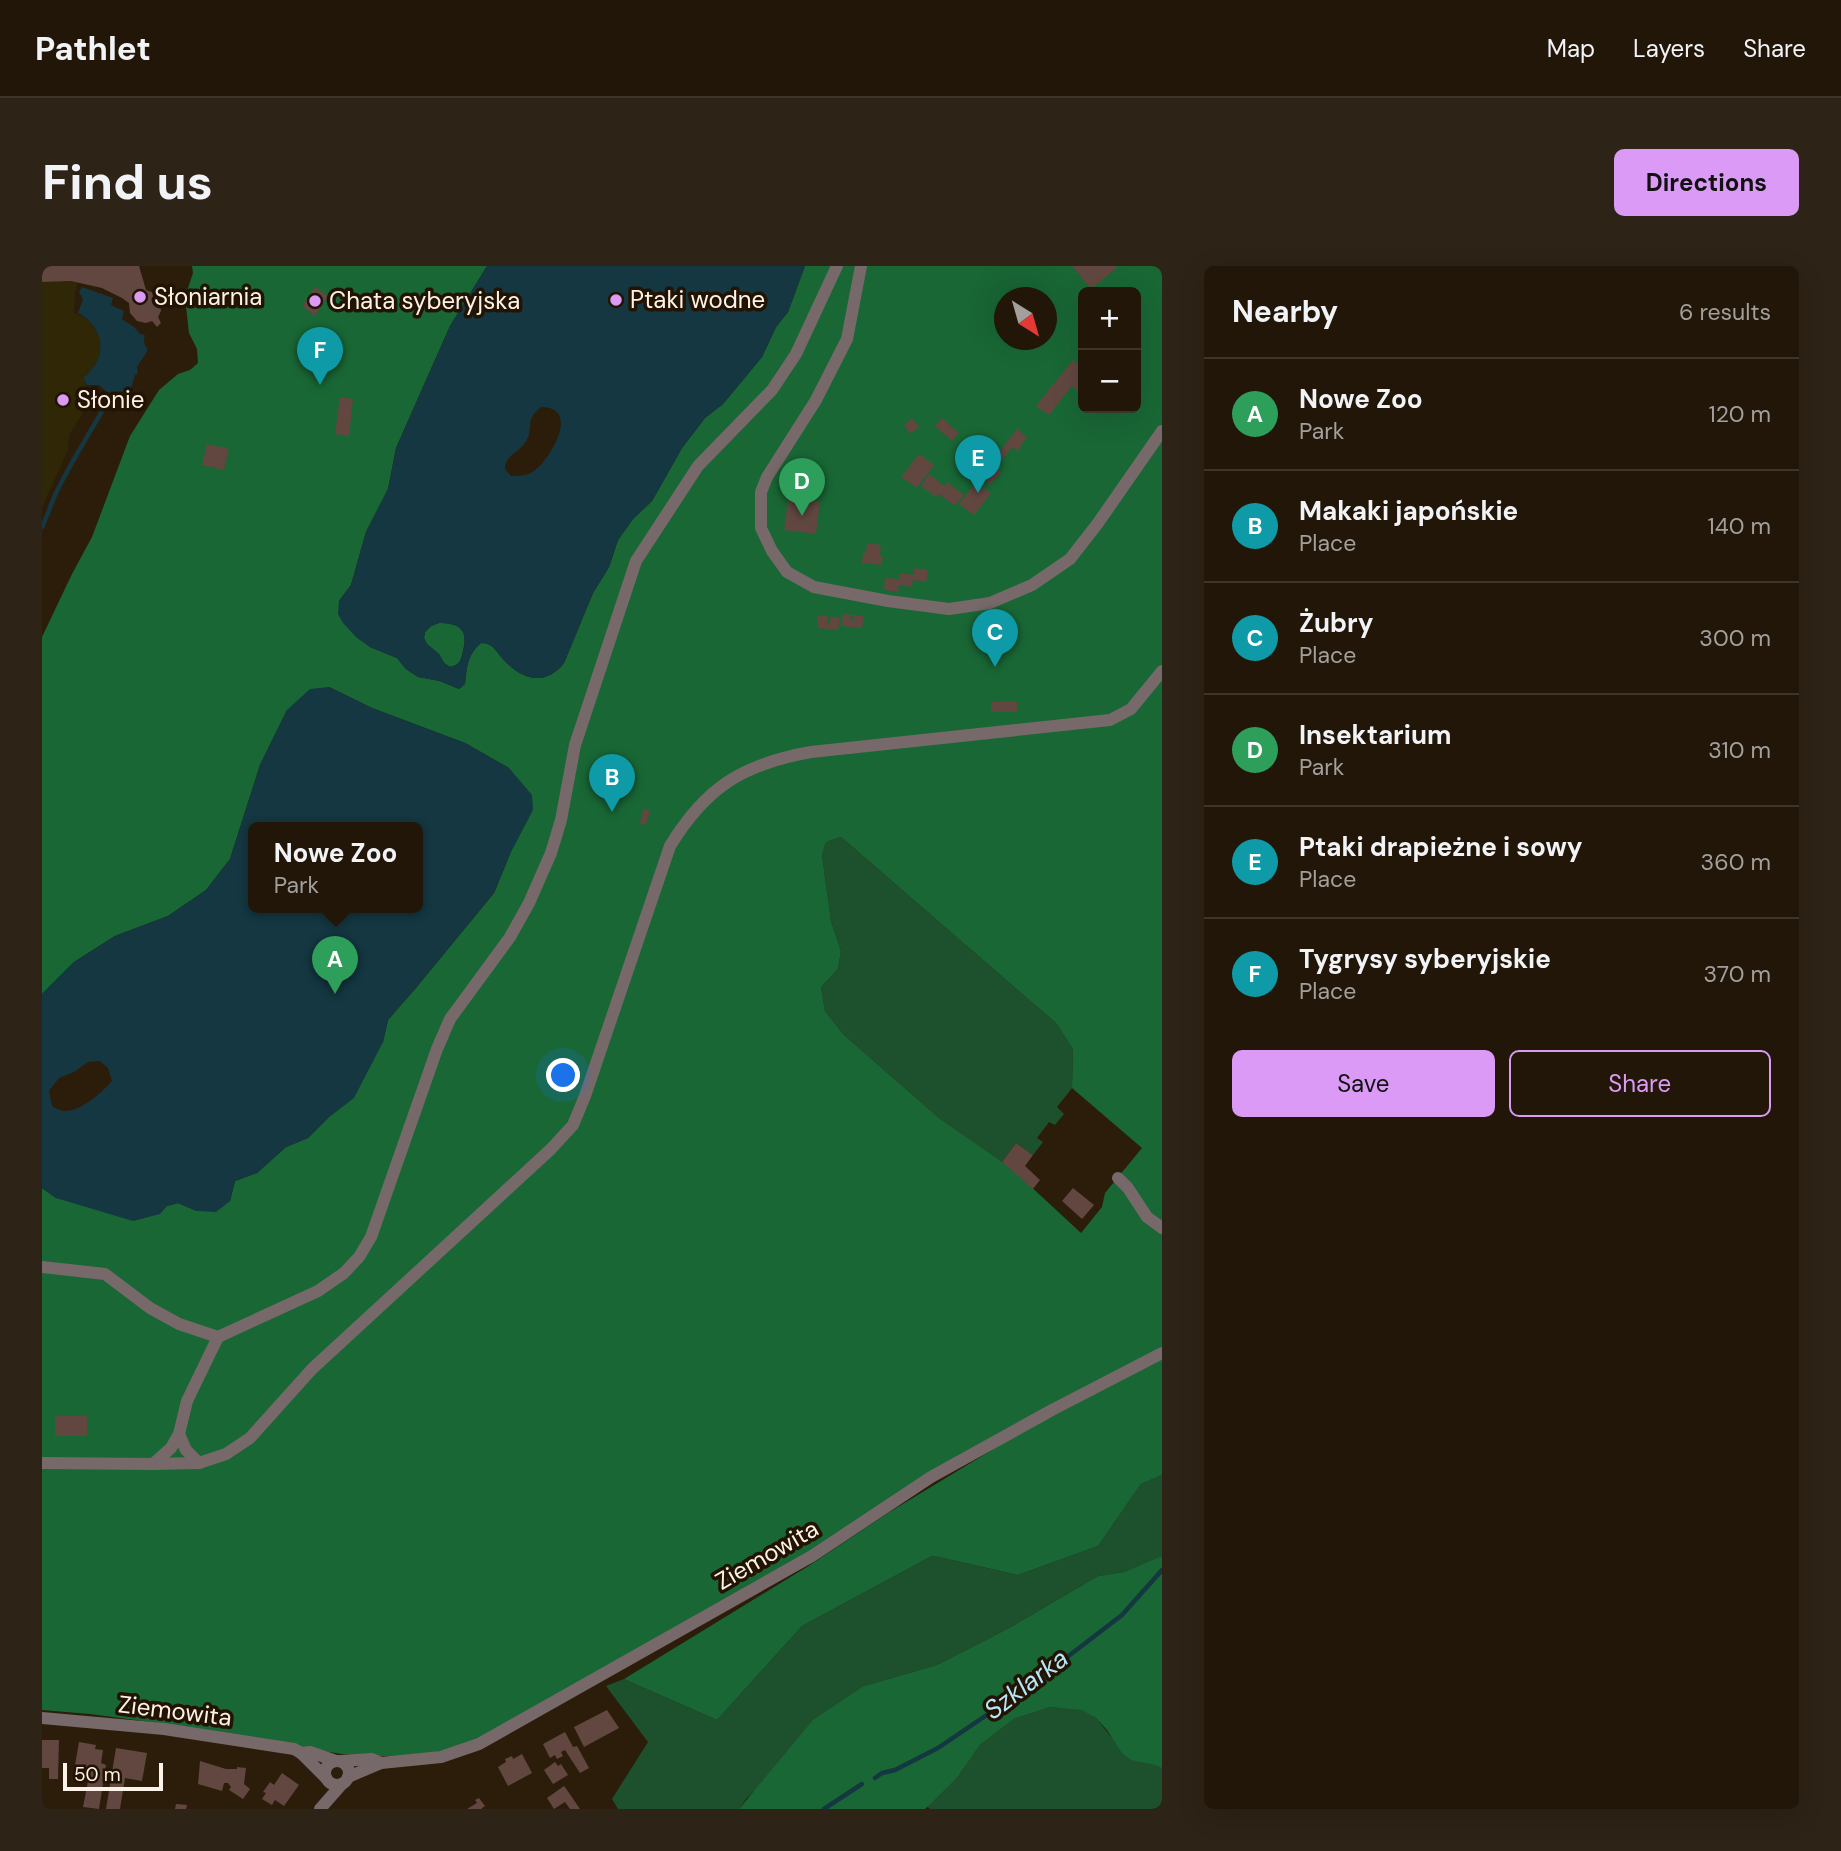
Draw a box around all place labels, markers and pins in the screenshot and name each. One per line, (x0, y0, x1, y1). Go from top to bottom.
place label: Słoniarnia (154, 281, 262, 312)
place label: Ptaki wodne (630, 284, 765, 315)
place label: Chata syberyjska (329, 285, 520, 316)
marker: Słoniarnia (132, 289, 148, 305)
marker: Ptaki wodne (608, 292, 624, 308)
marker: Chata syberyjska (307, 293, 323, 309)
pin: F (297, 327, 343, 385)
place label: Słonie (77, 384, 144, 415)
marker: Słonie (55, 392, 71, 408)
pin: E (955, 435, 1001, 493)
pin: D (779, 458, 825, 516)
pin: C (972, 609, 1018, 667)
pin: B (589, 754, 635, 812)
pin: A (312, 936, 358, 994)

